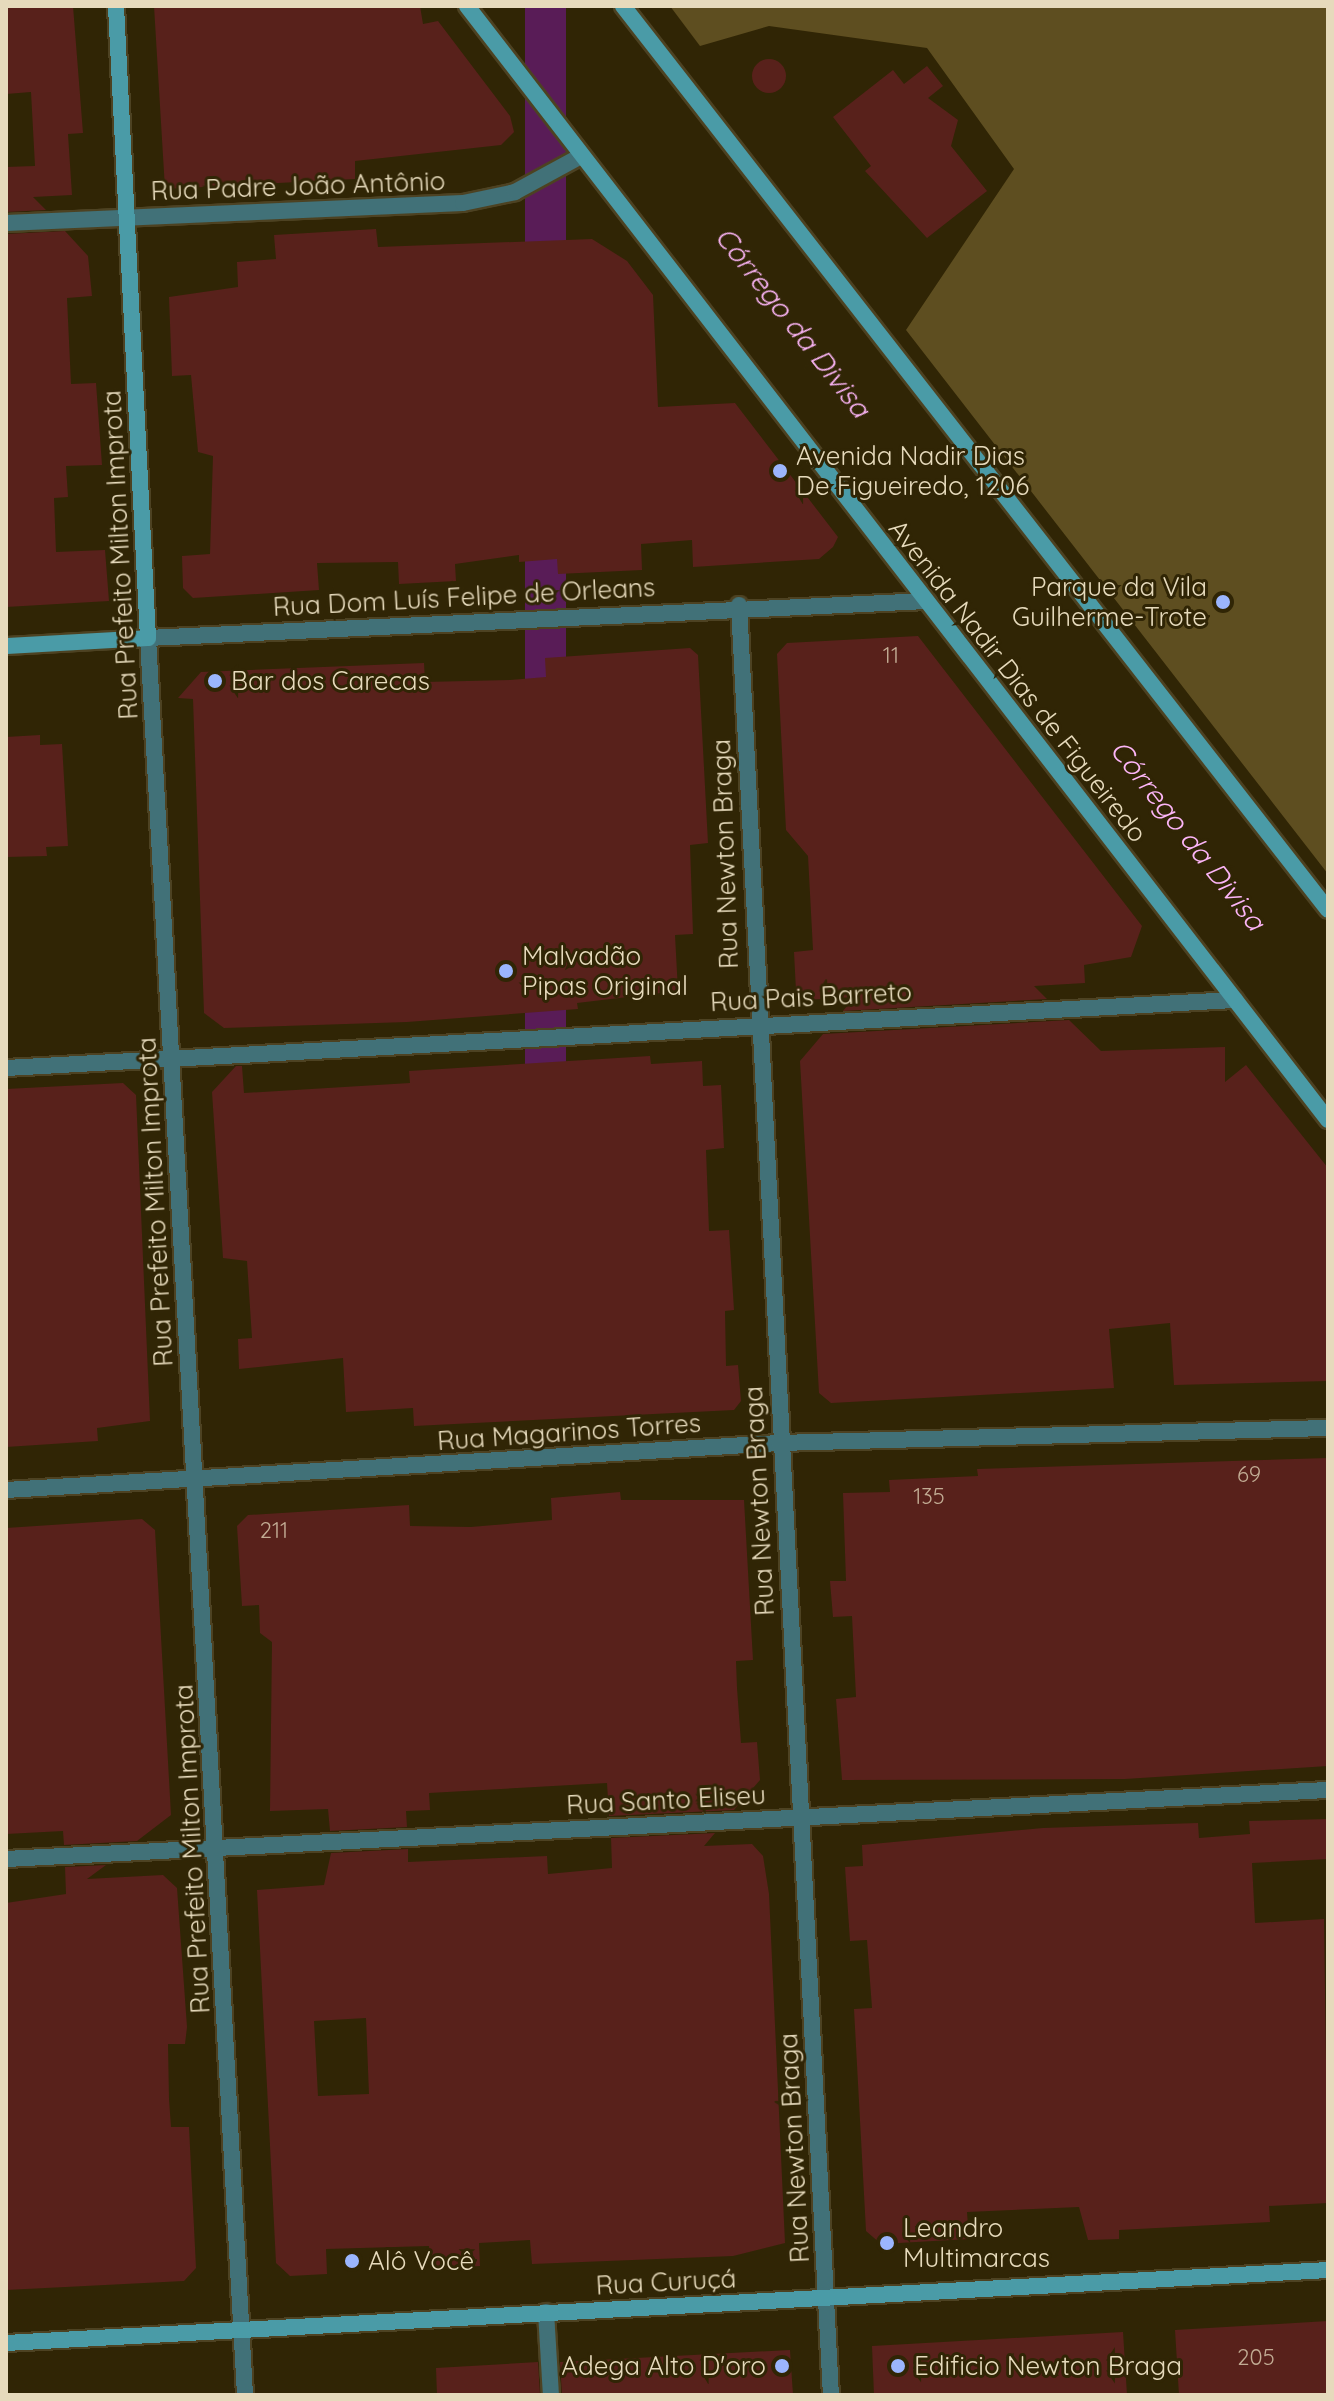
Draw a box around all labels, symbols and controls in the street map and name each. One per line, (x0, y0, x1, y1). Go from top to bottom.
street label: Rua Padre João Antônio (150, 165, 446, 207)
water label: Córrego da Divisa (708, 220, 878, 424)
street label: Rua Prefeito Milton Improta (96, 390, 144, 720)
place label: Avenida Nadir Dias De Figueiredo, 1206 (796, 440, 1029, 502)
marker: Avenida Nadir Dias De Figueiredo, 1206 (771, 462, 789, 480)
street label: Avenida Nadir Dias de Figueiredo (882, 514, 1154, 848)
street label: Rua Dom Luís Felipe de Orleans (272, 571, 656, 623)
place label: Parque da Vila Guilherme-Trote (1012, 571, 1207, 632)
marker: Parque da Vila Guilherme-Trote (1214, 593, 1232, 611)
house number: 11 (883, 643, 899, 669)
place label: Bar dos Carecas (231, 665, 430, 697)
marker: Bar dos Carecas (206, 672, 224, 690)
water label: Córrego da Divisa (1103, 733, 1273, 937)
street label: Rua Newton Braga (705, 739, 745, 969)
place label: Malvadão Pipas Original (522, 940, 688, 1002)
marker: Malvadão Pipas Original (497, 962, 515, 980)
street label: Rua Pais Barreto (709, 976, 913, 1018)
street label: Rua Prefeito Milton Improta (131, 1037, 179, 1367)
street label: Rua Newton Braga (737, 1385, 781, 1617)
street label: Rua Magarinos Torres (436, 1407, 702, 1457)
house number: 69 (1237, 1462, 1261, 1488)
house number: 135 (913, 1484, 945, 1510)
house number: 211 (260, 1518, 288, 1544)
street label: Rua Prefeito Milton Improta (168, 1684, 216, 2014)
street label: Rua Santo Eliseu (565, 1779, 767, 1821)
street label: Rua Newton Braga (772, 2032, 816, 2264)
place label: Leandro Multimarcas (903, 2212, 1050, 2274)
marker: Leandro Multimarcas (878, 2234, 896, 2252)
place label: Alô Você (368, 2245, 474, 2277)
marker: Alô Você (343, 2252, 361, 2270)
street label: Rua Curuçá (595, 2263, 737, 2301)
house number: 205 (1237, 2345, 1275, 2371)
place label: Adega Alto D'oro (561, 2350, 766, 2382)
place label: Edificio Newton Braga (914, 2350, 1182, 2382)
marker: Adega Alto D'oro (773, 2357, 791, 2375)
marker: Edificio Newton Braga (889, 2357, 907, 2375)

